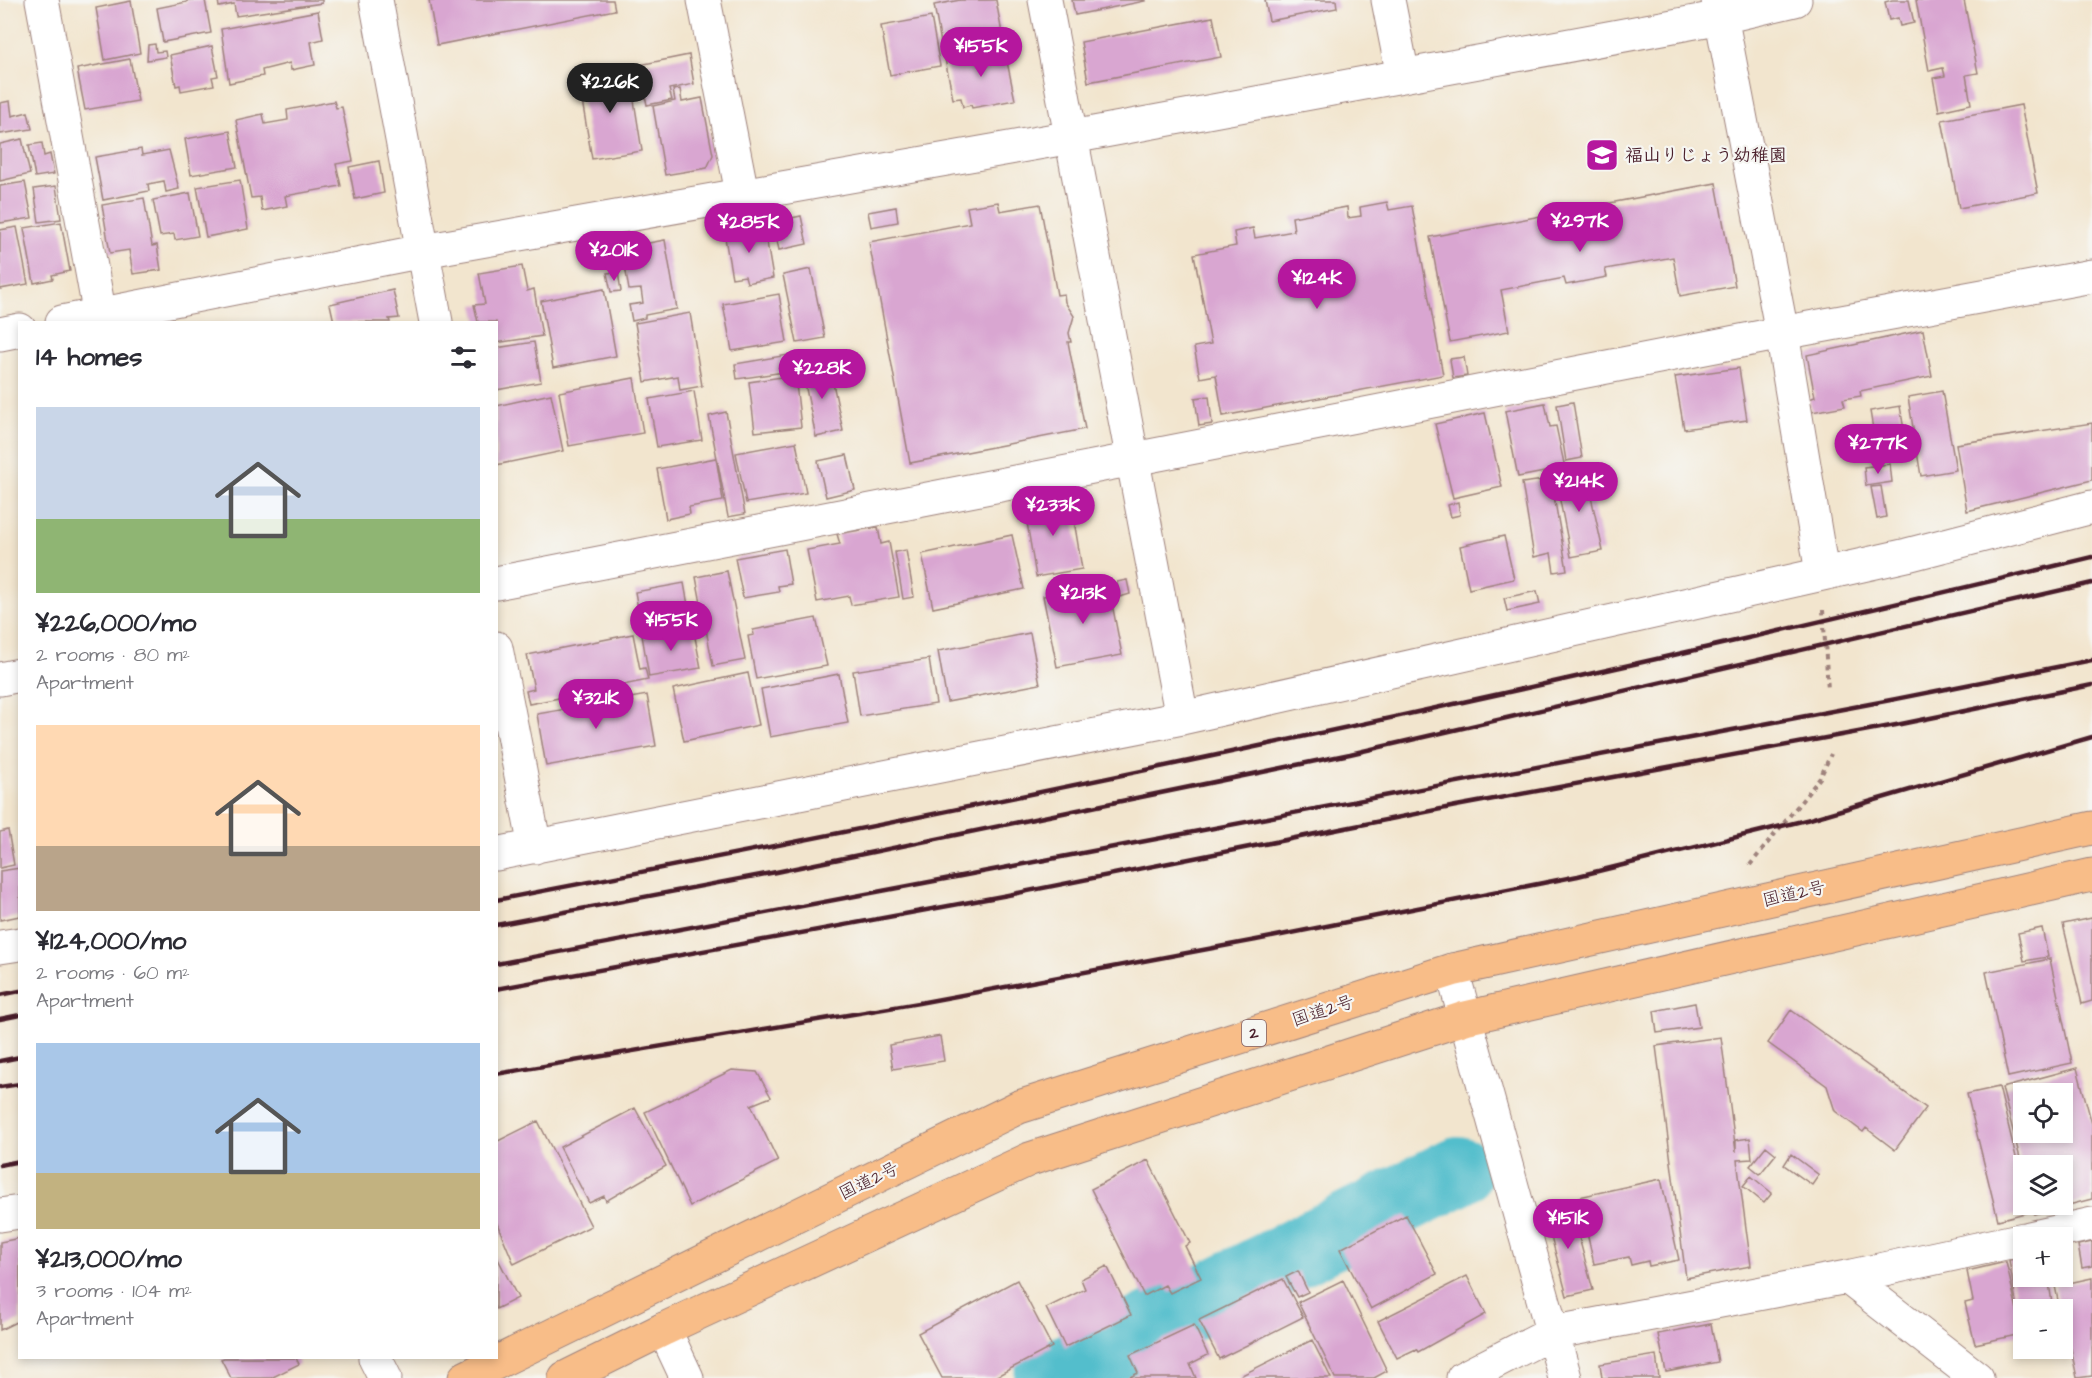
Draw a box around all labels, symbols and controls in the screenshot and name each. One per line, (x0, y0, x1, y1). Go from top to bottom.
pin: ¥155K (939, 27, 1023, 78)
text: ¥155K (954, 32, 1008, 60)
pin: ¥226K (568, 63, 652, 114)
text: ¥226K (581, 68, 639, 96)
school or university icon: 福山りじょう幼稚園 (1584, 137, 1620, 173)
place label: 福山りじょう幼稚園 (1625, 143, 1787, 168)
pin: ¥297K (1538, 202, 1622, 253)
pin: ¥285K (707, 203, 791, 254)
text: ¥297K (1551, 207, 1609, 235)
text: ¥285K (718, 208, 780, 236)
pin: ¥201K (572, 231, 656, 282)
text: ¥201K (589, 236, 639, 264)
pin: ¥124K (1275, 259, 1359, 310)
text: ¥124K (1292, 264, 1342, 292)
text: 14 homes (36, 339, 142, 375)
icon: filters (447, 341, 480, 374)
pin: ¥228K (780, 349, 864, 400)
text: ¥228K (793, 354, 851, 382)
pin: ¥277K (1836, 424, 1920, 475)
text: ¥277K (1849, 429, 1907, 457)
icon: home (204, 446, 312, 554)
pin: ¥214K (1537, 462, 1621, 513)
text: ¥214K (1554, 467, 1604, 495)
pin: ¥233K (1011, 486, 1095, 537)
text: ¥233K (1026, 491, 1080, 519)
pin: ¥213K (1041, 574, 1125, 625)
text: ¥213K (1060, 579, 1106, 607)
pin: ¥155K (629, 601, 713, 652)
text: ¥226,000/mo (36, 605, 196, 641)
text: ¥155K (644, 606, 698, 634)
text: 2 rooms · 80 m² (36, 641, 190, 669)
text: Apartment (36, 669, 134, 697)
pin: ¥321K (554, 679, 638, 730)
text: ¥321K (573, 684, 619, 712)
icon: home (204, 764, 312, 872)
street label: 国道2号 (1760, 875, 1828, 913)
text: ¥124,000/mo (36, 923, 186, 959)
text: 2 rooms · 60 m² (36, 959, 190, 987)
text: Apartment (36, 987, 134, 1015)
street label: 国道2号 (1289, 989, 1357, 1033)
road number: 2 (1242, 1020, 1266, 1046)
icon: home (204, 1082, 312, 1190)
map controls (2013, 1083, 2073, 1359)
button: locate (2013, 1083, 2073, 1143)
button: layers (2013, 1155, 2073, 1215)
street label: 国道2号 (835, 1156, 903, 1206)
pin: ¥151K (1526, 1199, 1610, 1250)
text: ¥151K (1547, 1204, 1589, 1232)
button: + (2013, 1227, 2073, 1287)
text: ¥213,000/mo (36, 1241, 182, 1277)
text: 3 rooms · 104 m² (36, 1277, 192, 1305)
button: − (2013, 1299, 2073, 1359)
text: Apartment (36, 1305, 134, 1333)

